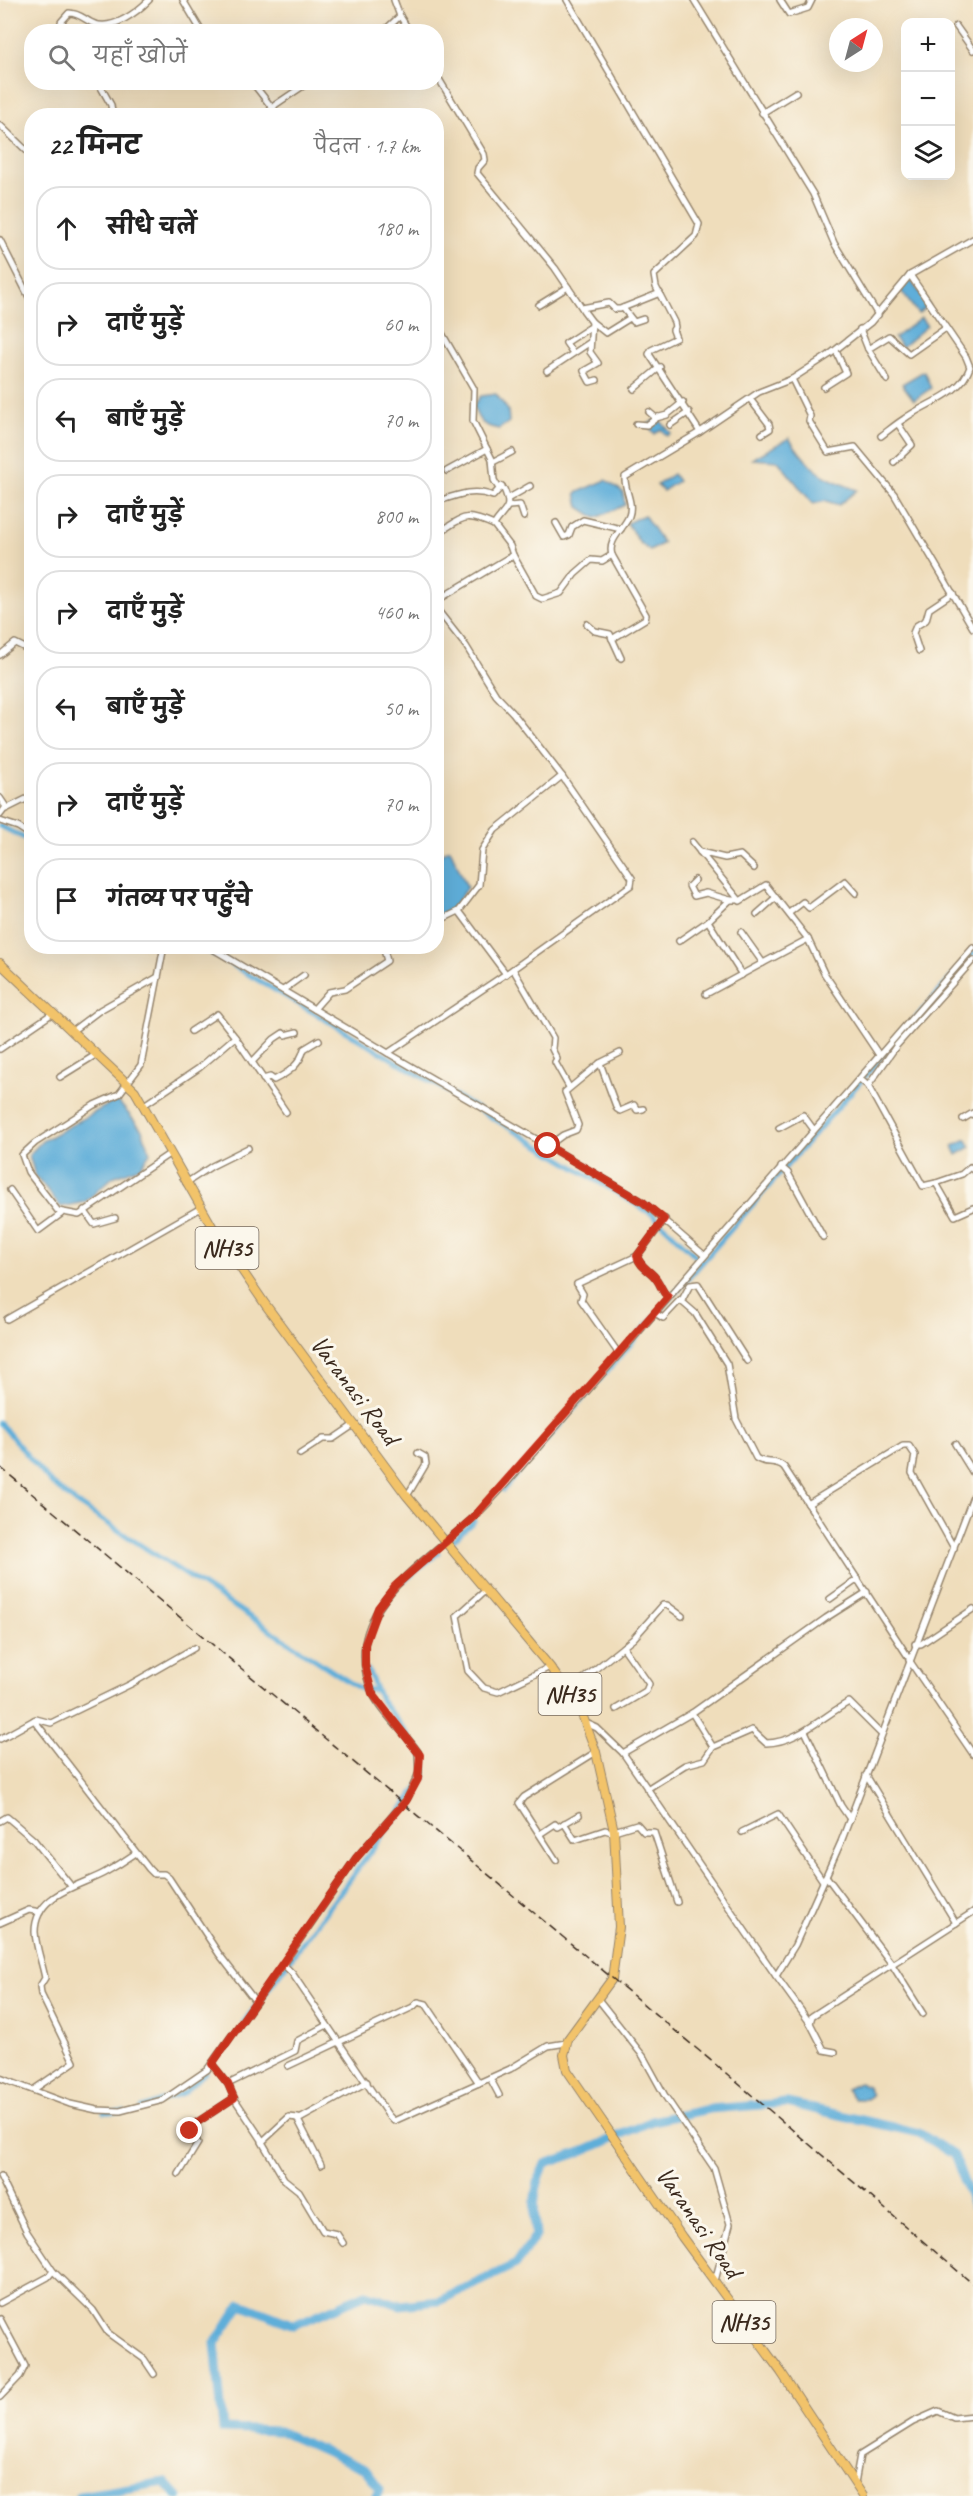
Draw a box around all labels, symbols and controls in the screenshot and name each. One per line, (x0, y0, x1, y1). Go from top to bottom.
north arrow (829, 18, 883, 72)
map controls (901, 18, 955, 180)
button: + (901, 18, 955, 72)
search box (24, 24, 444, 90)
icon: search (45, 41, 78, 74)
text: यहाँ खोजें (93, 42, 187, 70)
button: − (901, 72, 955, 126)
button: layers (901, 126, 955, 180)
text: 22 मिनट (48, 129, 141, 162)
text: पैदल · 1.7 km (314, 134, 420, 159)
icon: ahead (50, 212, 83, 245)
text: सीधे चलें (107, 213, 197, 241)
text: 180 m (375, 216, 418, 241)
icon: right (50, 308, 83, 341)
text: दाएँ मुड़ें (107, 309, 183, 337)
text: 60 m (384, 312, 418, 337)
icon: left (50, 404, 83, 437)
text: बाएँ मुड़ें (107, 405, 184, 433)
text: 70 m (384, 408, 418, 433)
icon: right (50, 500, 83, 533)
text: दाएँ मुड़ें (107, 501, 183, 529)
text: 800 m (375, 504, 418, 529)
icon: right (50, 596, 83, 629)
text: दाएँ मुड़ें (107, 597, 183, 625)
text: 460 m (375, 600, 418, 625)
icon: left (50, 692, 83, 725)
text: बाएँ मुड़ें (107, 693, 184, 721)
text: 50 m (384, 696, 418, 721)
icon: right (50, 788, 83, 821)
text: दाएँ मुड़ें (107, 789, 183, 817)
text: 70 m (384, 792, 418, 817)
icon: arrive (50, 884, 83, 917)
text: गंतव्य पर पहुँचे (107, 885, 251, 913)
route start (534, 1132, 560, 1158)
road number: NH35 (196, 1227, 258, 1269)
street label: Varanasi Road (303, 1329, 409, 1454)
road number: NH35 (538, 1673, 602, 1715)
route end (176, 2117, 202, 2143)
street label: Varanasi Road (649, 2160, 752, 2287)
road number: NH35 (712, 2301, 776, 2343)

